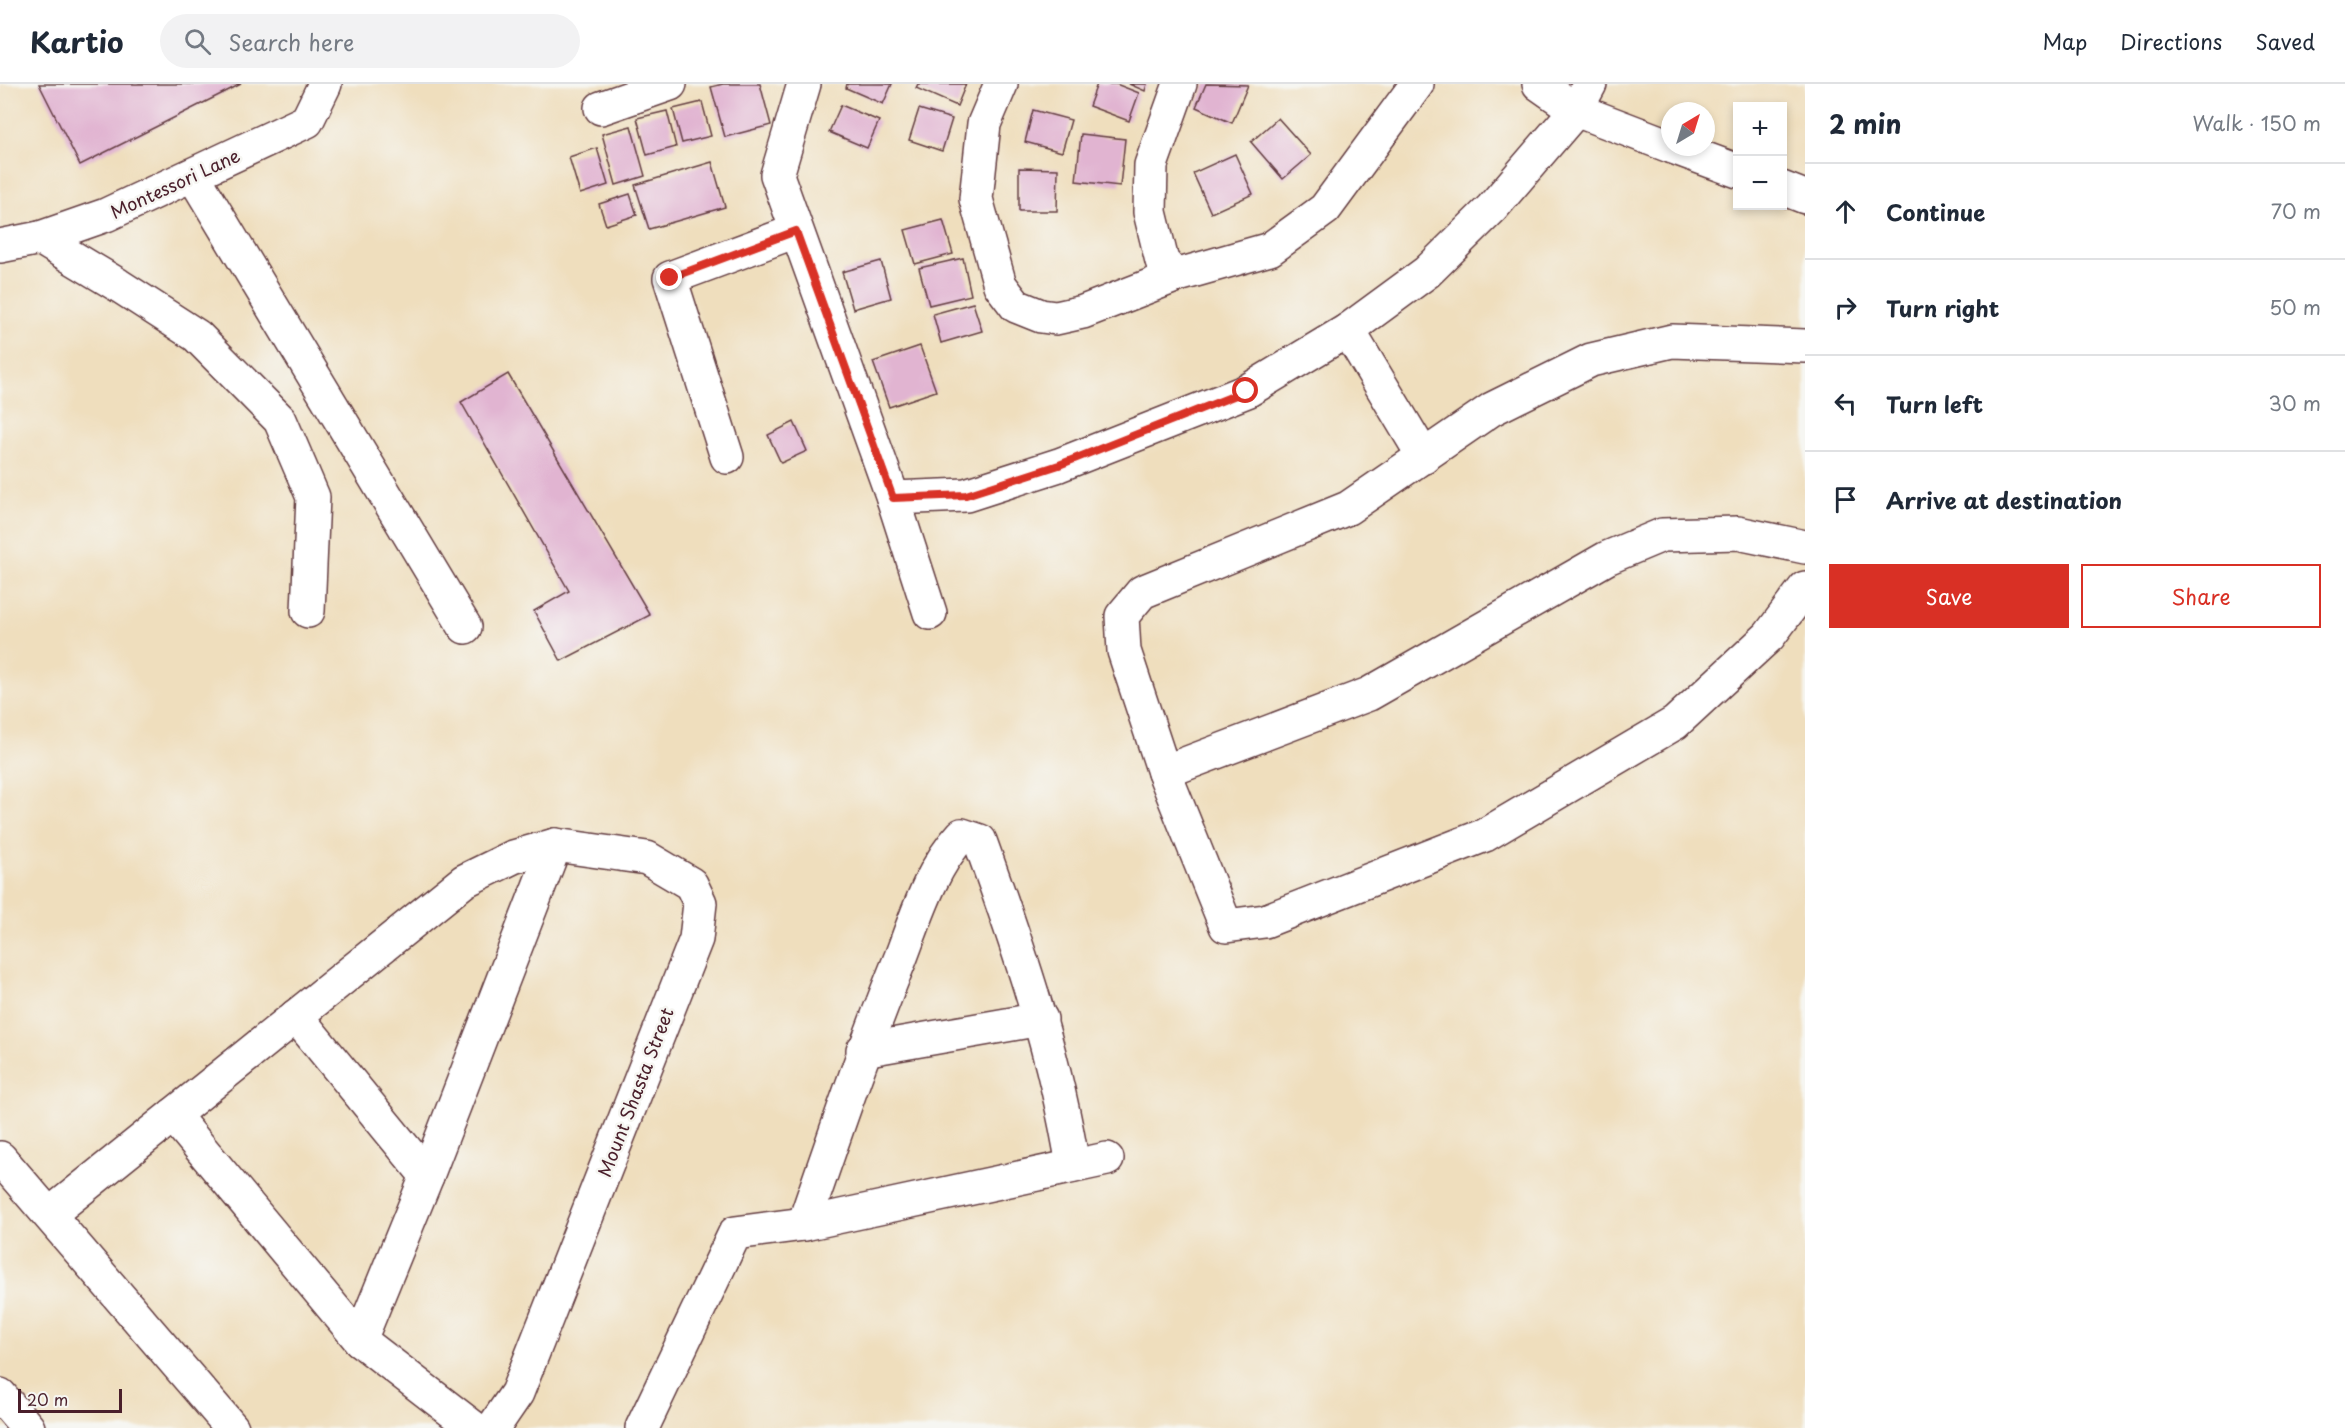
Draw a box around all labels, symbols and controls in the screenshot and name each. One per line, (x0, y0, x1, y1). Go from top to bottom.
search box (160, 14, 580, 68)
text: Kartio (30, 20, 124, 63)
icon: search (181, 25, 214, 58)
text: Search here (229, 25, 354, 58)
text: Map (2042, 25, 2087, 57)
text: Directions (2120, 25, 2222, 57)
text: Saved (2255, 25, 2315, 57)
north arrow (1661, 102, 1715, 156)
map controls (1733, 102, 1787, 210)
button: + (1733, 102, 1787, 156)
text: 2 min (1829, 104, 1902, 143)
text: Walk · 150 m (2192, 108, 2321, 138)
street label: Montessori Lane (106, 141, 244, 225)
button: − (1733, 156, 1787, 210)
icon: ahead (1829, 195, 1862, 228)
text: Continue (1886, 195, 1985, 228)
text: 70 m (2271, 196, 2321, 226)
route end (656, 264, 682, 290)
icon: right (1829, 291, 1862, 324)
text: Turn right (1886, 291, 1999, 324)
text: 50 m (2269, 292, 2321, 322)
route start (1232, 377, 1258, 403)
icon: left (1829, 387, 1862, 420)
text: Turn left (1886, 387, 1983, 420)
text: 30 m (2268, 388, 2321, 418)
icon: arrive (1829, 483, 1862, 516)
text: Arrive at destination (1886, 483, 2122, 516)
button: Save (1829, 564, 2069, 628)
button: Share (2081, 564, 2321, 628)
street label: Mount Shasta Street (590, 1003, 680, 1181)
scale bar (18, 1386, 122, 1414)
text: 20 m (27, 1387, 68, 1411)

